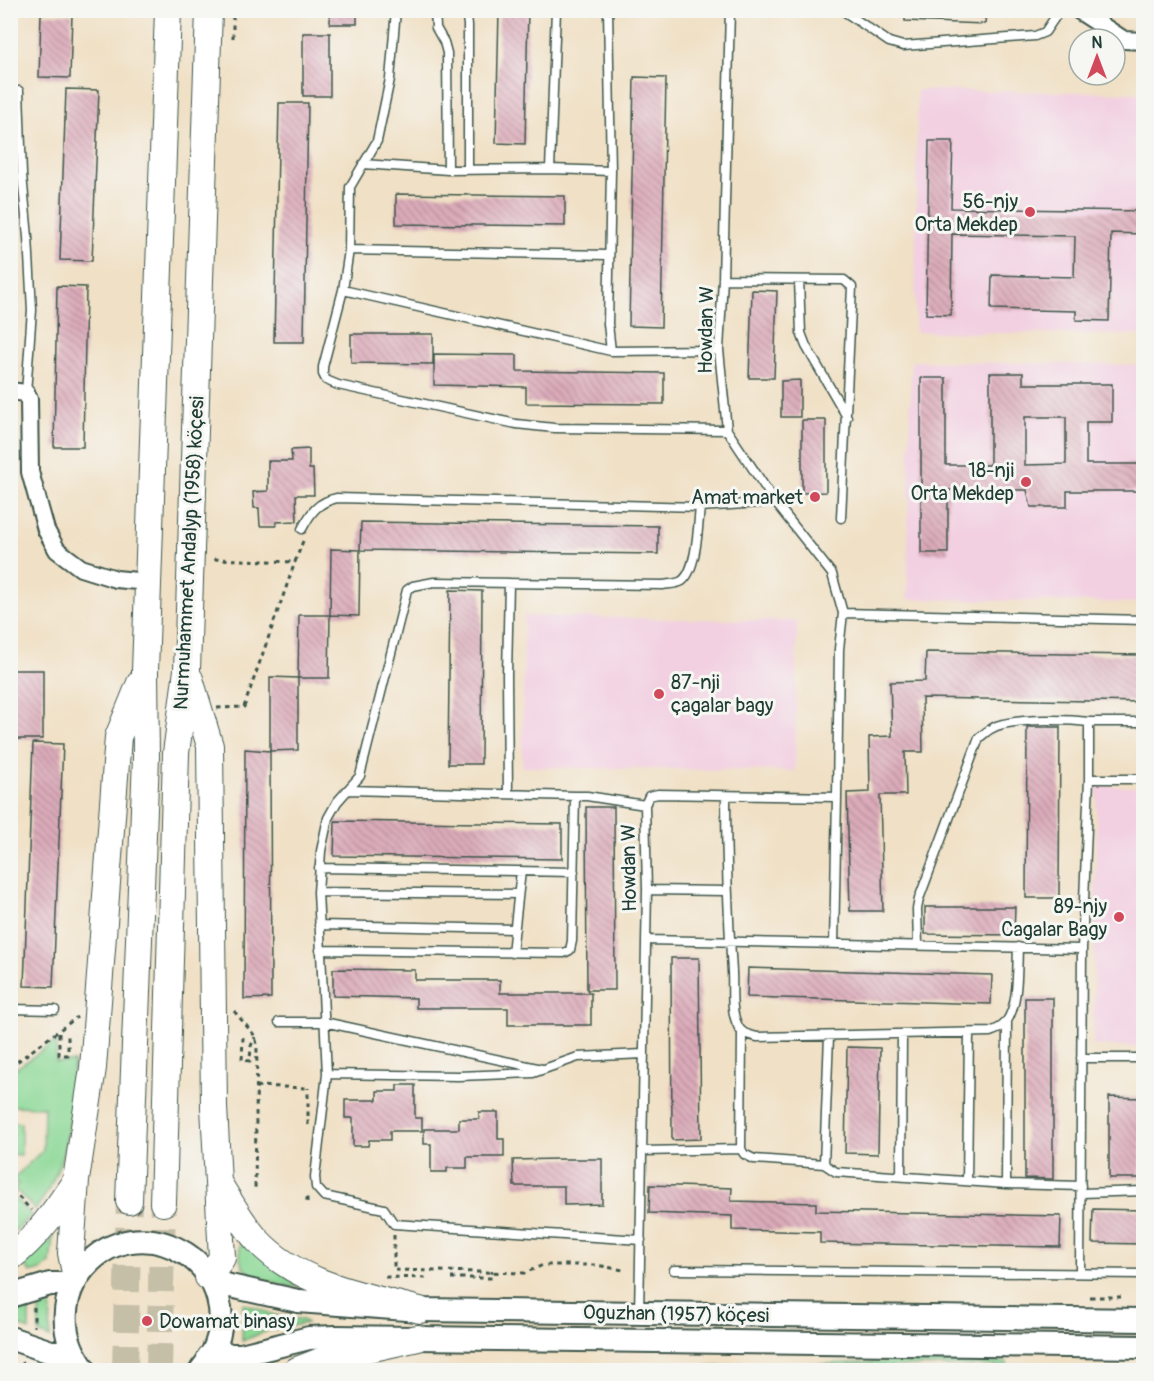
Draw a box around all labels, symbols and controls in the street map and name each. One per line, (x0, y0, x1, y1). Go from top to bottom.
north arrow (1067, 27, 1127, 87)
text: N (1092, 33, 1103, 53)
place label: 56-njy Orta Mekdep (915, 189, 1018, 237)
marker: 56-njy Orta Mekdep (1023, 205, 1037, 219)
street label: Howdan W (693, 286, 719, 374)
street label: Nurmuhammet Andalyp (1958) köçesi (168, 395, 210, 711)
place label: 18-nji Orta Mekdep (911, 458, 1014, 506)
marker: 18-nji Orta Mekdep (1019, 475, 1033, 489)
place label: Amat market (691, 485, 804, 510)
marker: Amat market (808, 490, 822, 504)
place label: 87-nji çagalar bagy (671, 670, 774, 718)
marker: 87-nji çagalar bagy (652, 687, 666, 701)
street label: Howdan W (616, 824, 642, 912)
place label: 89-njy Cagalar Bagy (1001, 894, 1107, 942)
marker: 89-njy Cagalar Bagy (1112, 910, 1126, 924)
street label: Oguzhan (1957) köçesi (583, 1300, 769, 1328)
place label: Dowamat binasy (159, 1309, 295, 1334)
marker: Dowamat binasy (140, 1314, 154, 1328)

